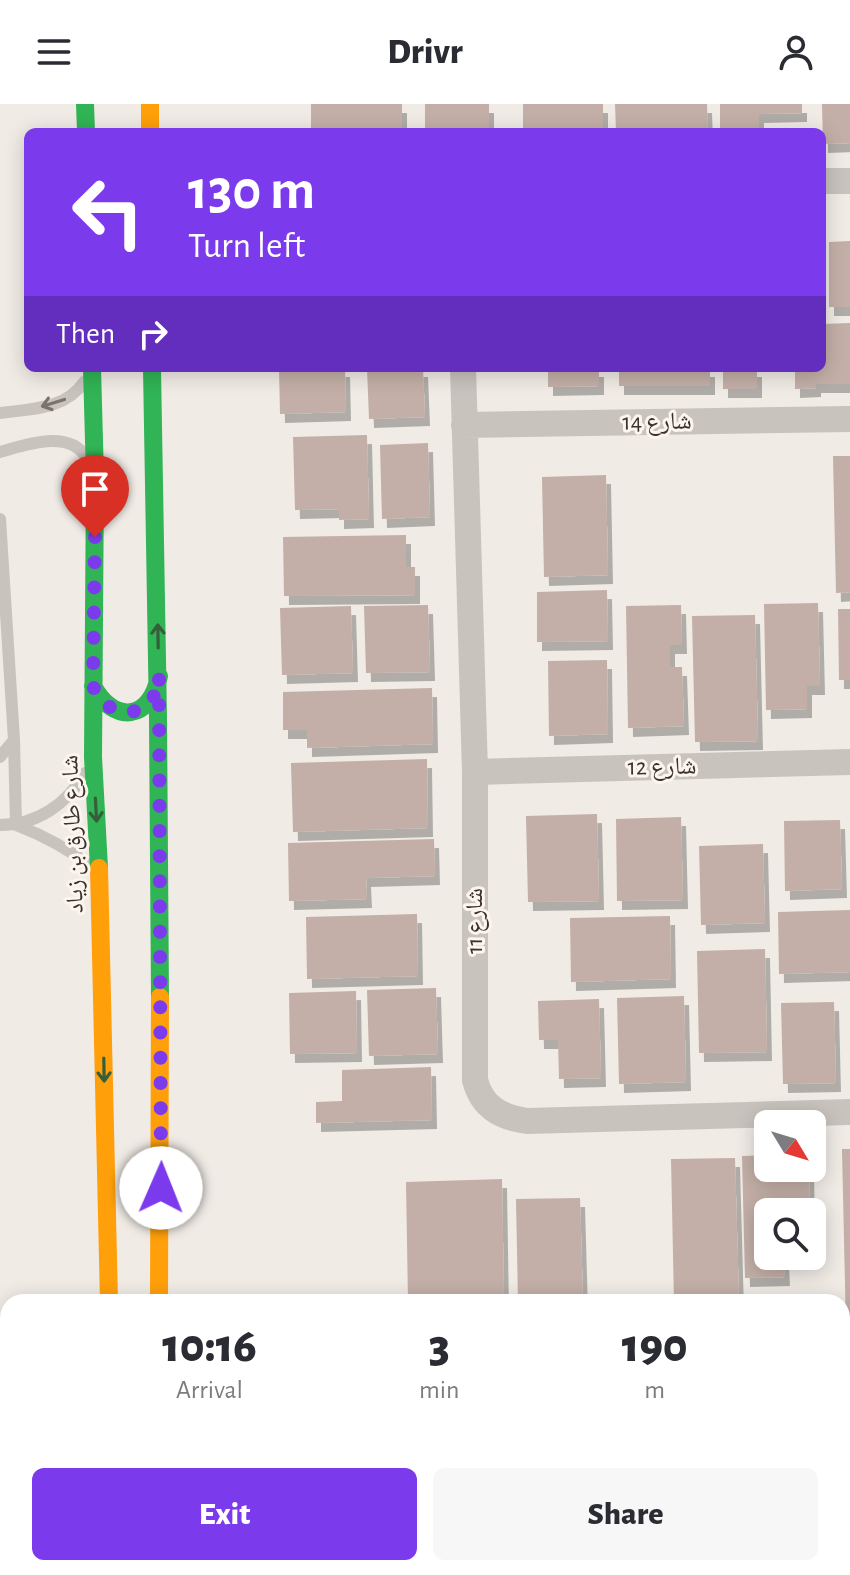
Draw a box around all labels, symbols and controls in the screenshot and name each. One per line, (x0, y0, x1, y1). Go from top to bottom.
icon: menu (32, 30, 76, 74)
icon: person (774, 30, 818, 74)
text: Drivr (387, 34, 463, 70)
icon: left (56, 160, 160, 264)
text: 130 m (188, 163, 315, 219)
text: Turn left (188, 228, 305, 264)
icon: right (131, 312, 175, 356)
text: Then (56, 319, 115, 349)
one-way arrow (41, 397, 66, 412)
street label: شارع 14 (622, 409, 692, 437)
pin (61, 455, 129, 537)
icon: arrive (73, 467, 117, 511)
one-way arrow (151, 623, 166, 650)
street label: شارع طارق بن زياد (58, 754, 90, 914)
street label: شارع 12 (627, 754, 697, 782)
one-way arrow (88, 796, 103, 823)
street label: شارع 11 (463, 888, 489, 954)
one-way arrow (96, 1056, 111, 1083)
north arrow (754, 1110, 826, 1182)
map controls (754, 1110, 826, 1270)
position arrow (119, 1146, 203, 1230)
button: search (754, 1198, 826, 1270)
text: 10:16 (162, 1323, 257, 1371)
text: 3 (429, 1323, 450, 1371)
text: 190 (622, 1323, 688, 1371)
text: Arrival (176, 1377, 243, 1403)
text: min (419, 1377, 460, 1403)
text: m (644, 1377, 665, 1403)
button: Exit (32, 1468, 417, 1560)
button: Share (433, 1468, 818, 1560)

